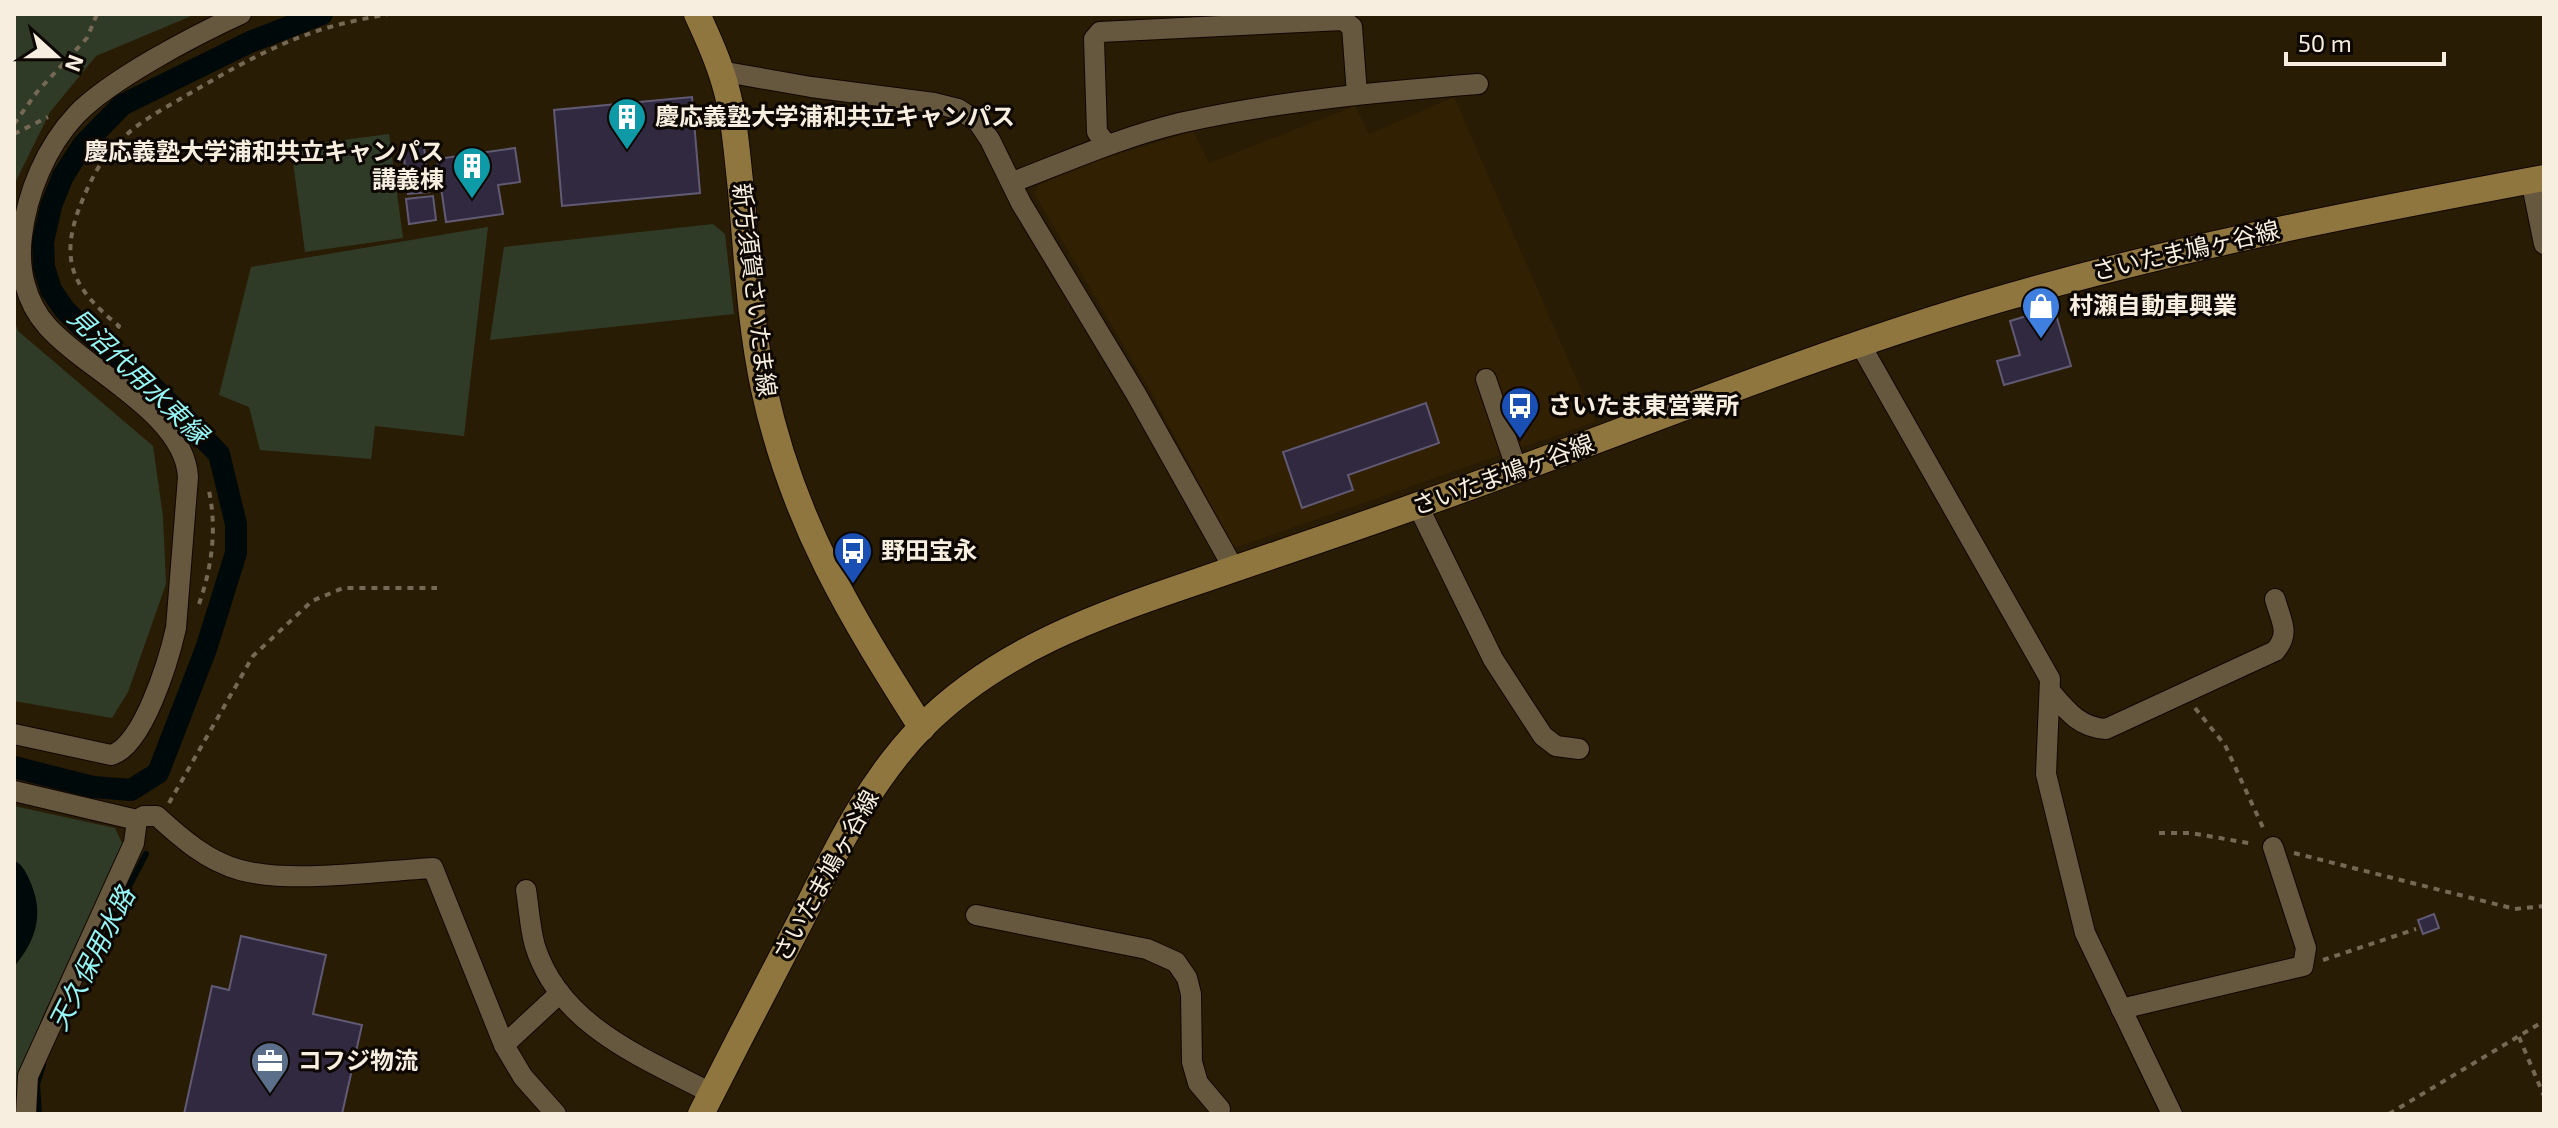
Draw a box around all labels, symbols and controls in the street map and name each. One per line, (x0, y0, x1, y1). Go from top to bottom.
north arrow (16, 16, 96, 96)
scale bar (2286, 16, 2444, 66)
text: 50 m (2298, 28, 2352, 57)
text: N (61, 51, 91, 76)
building icon: 慶応義塾大学浦和共立キャンパス (606, 96, 648, 151)
place label: 慶応義塾大学浦和共立キャンパス (655, 101, 1015, 130)
place label: 慶応義塾大学浦和共立キャンパス 講義棟 (84, 136, 444, 193)
building icon: 慶応義塾大学浦和共立キャンパス 講義棟 (451, 145, 493, 200)
street label: 新方須賀さいたま線 (728, 181, 783, 398)
street label: さいたま鳩ヶ谷線 (2089, 214, 2282, 285)
shop icon: 村瀬自動車興業 (2020, 285, 2062, 340)
place label: 村瀬自動車興業 (2069, 290, 2237, 319)
water label: 見沼代用水東縁 (63, 301, 217, 451)
bus stop icon: さいたま東営業所 (1499, 385, 1541, 440)
place label: さいたま東営業所 (1548, 390, 1739, 419)
street label: さいたま鳩ヶ谷線 (1408, 427, 1597, 520)
bus stop icon: 野田宝永 (832, 530, 874, 585)
place label: 野田宝永 (881, 535, 977, 564)
street label: さいたま鳩ヶ谷線 (766, 785, 884, 966)
water label: 天久保用水路 (41, 880, 141, 1035)
office icon: コフジ物流 (249, 1040, 291, 1095)
place label: コフジ物流 (298, 1045, 418, 1074)

